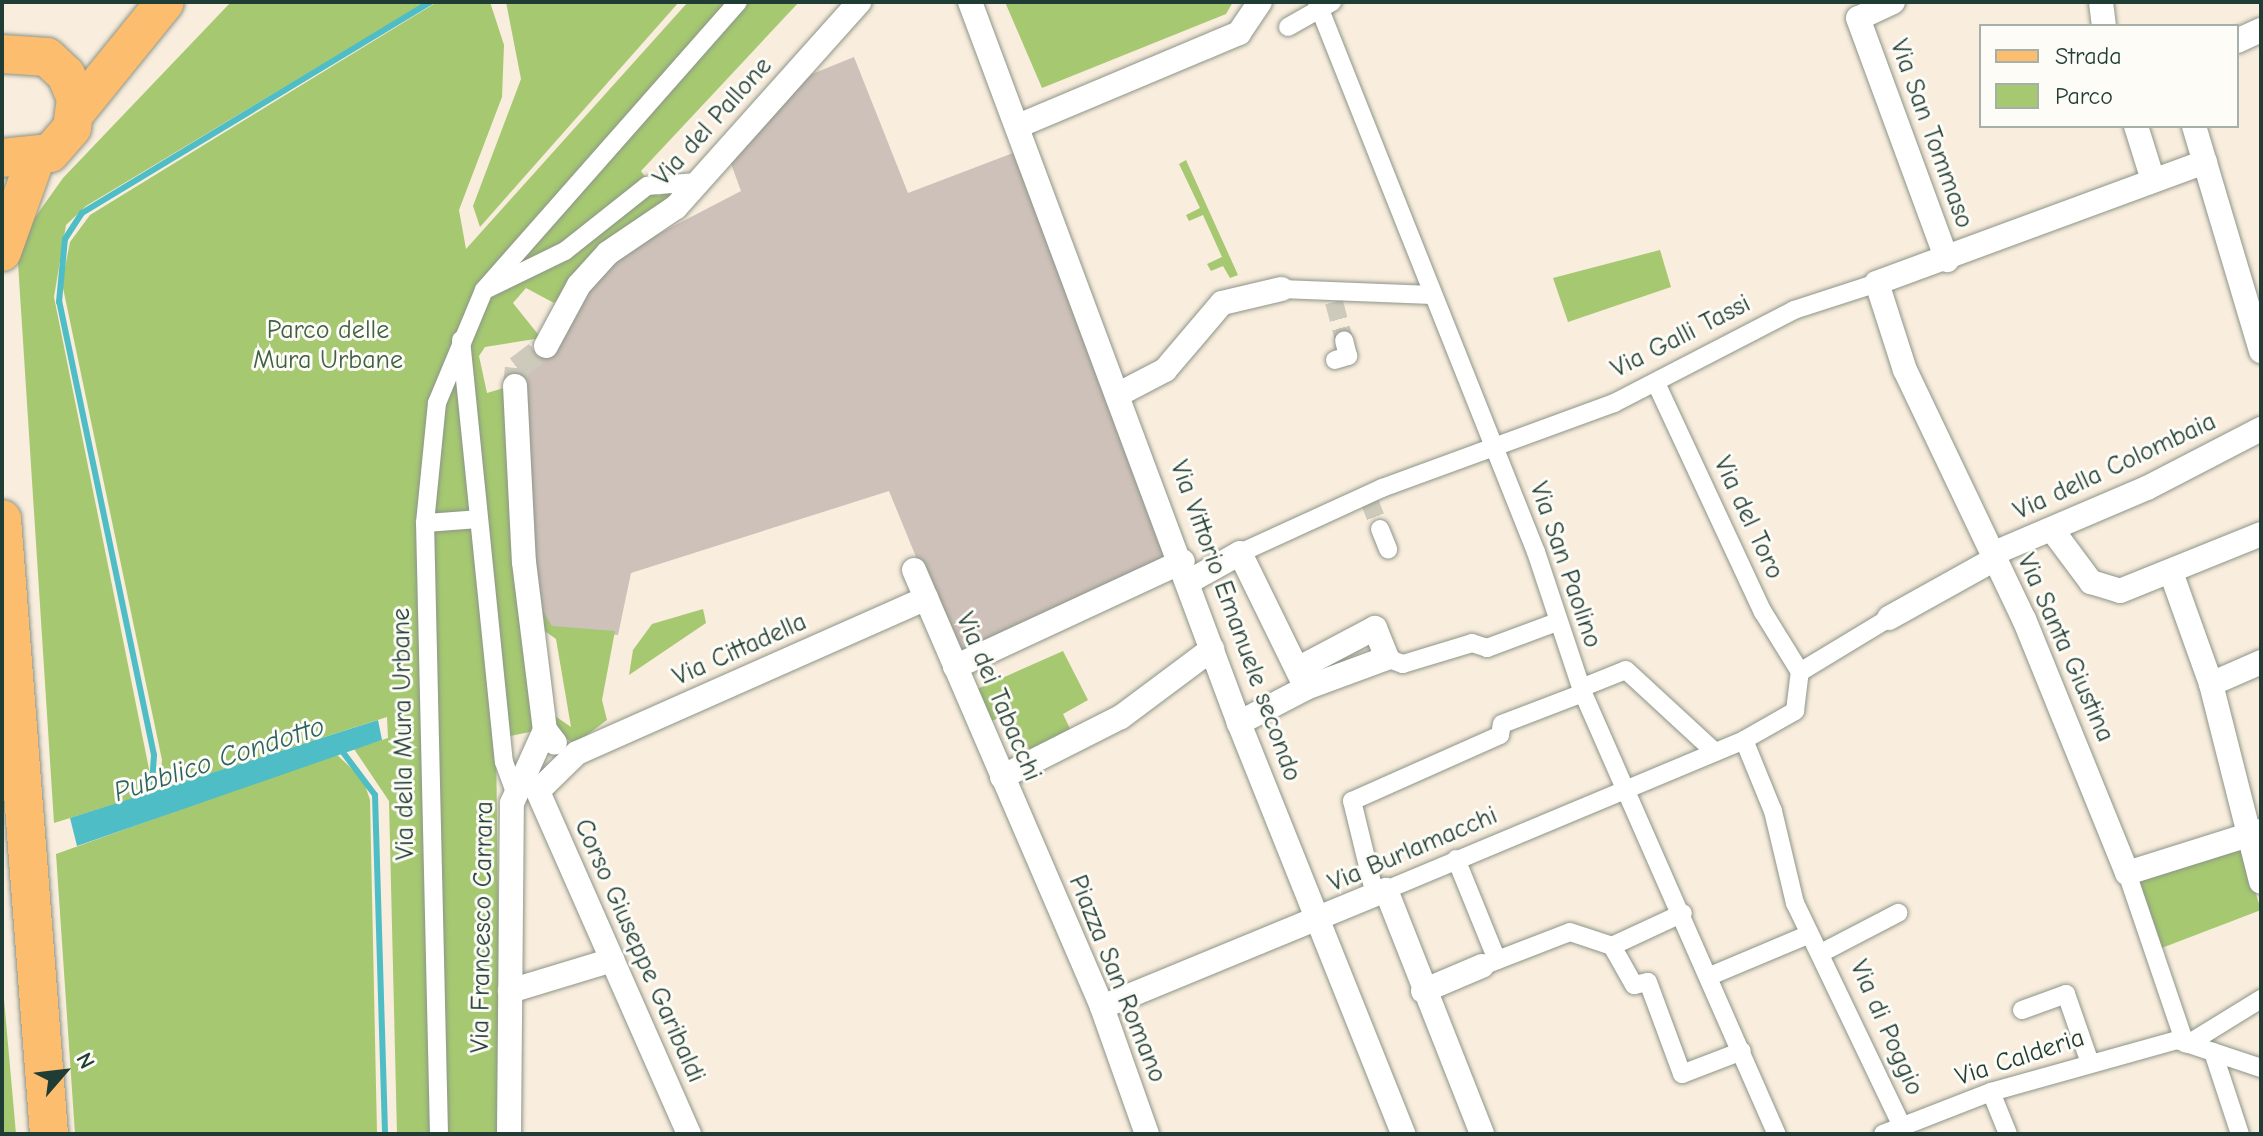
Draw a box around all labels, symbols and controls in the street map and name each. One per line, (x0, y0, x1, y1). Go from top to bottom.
legend (1979, 24, 2239, 128)
street label: Via San Tommaso (1882, 35, 1980, 233)
text: Strada (2055, 42, 2122, 70)
street label: Via del Pallone (647, 51, 779, 193)
text: Parco (2055, 82, 2113, 110)
street label: Via Galli Tassi (1606, 289, 1756, 385)
park label: Parco delle Mura Urbane (253, 315, 403, 376)
street label: Via della Colombaia (2009, 406, 2221, 528)
street label: Via del Toro (1706, 452, 1790, 584)
street label: Via Vittorio Emanuele secondo (1162, 456, 1308, 786)
street label: Via San Paolino (1522, 478, 1608, 652)
street label: Via Santa Giustina (2010, 549, 2120, 747)
street label: Via Cittadella (668, 607, 812, 693)
street label: Via della Mura Urbane (386, 608, 422, 860)
street label: Via dei Tabacchi (948, 608, 1048, 786)
water label: Pubblico Condotto (109, 709, 329, 809)
street label: Via Burlamacchi (1324, 800, 1502, 900)
street label: Via Francesco Carrara (465, 801, 501, 1053)
street label: Corso Giuseppe Garibaldi (567, 814, 711, 1088)
street label: Piazza San Romano (1061, 871, 1173, 1087)
street label: Via di Poggio (1842, 956, 1930, 1100)
street label: Via Calderia (1952, 1023, 2088, 1093)
north arrow (24, 1032, 104, 1112)
text: N (70, 1048, 100, 1073)

